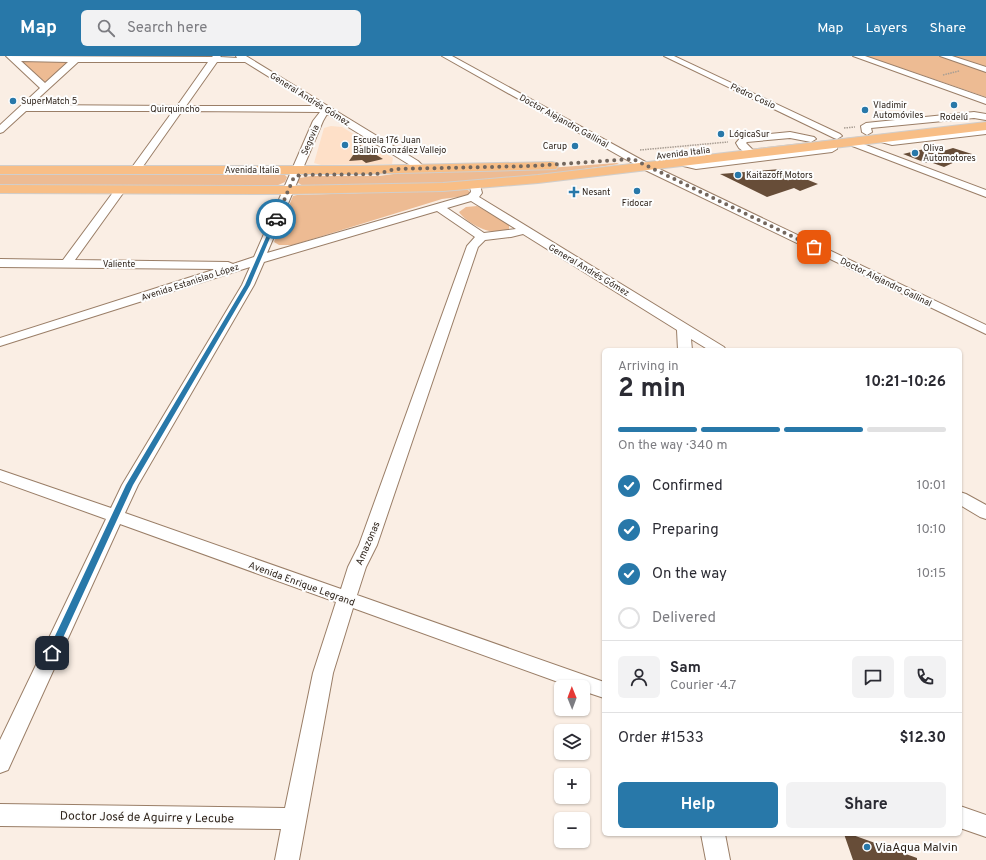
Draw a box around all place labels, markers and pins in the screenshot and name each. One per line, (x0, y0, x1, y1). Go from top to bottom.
marker: SuperMatch 5 (8, 96, 18, 106)
place label: SuperMatch 5 (21, 96, 77, 107)
place label: Vladimir Automóviles (873, 100, 923, 121)
marker: Rodelú (949, 100, 959, 110)
marker: Vladimir Automóviles (860, 105, 870, 115)
place label: Rodelú (940, 112, 968, 123)
marker: LógicaSur (716, 129, 726, 139)
place label: LógicaSur (729, 129, 770, 140)
place label: Escuela 176 Juan Balbin González Vallejo (353, 135, 446, 156)
marker: Escuela 176 Juan Balbin González Vallejo (340, 140, 350, 150)
place label: Carup (543, 141, 567, 152)
marker: Carup (570, 141, 580, 151)
place label: Oliva Automotores (923, 143, 976, 164)
marker: Oliva Automotores (910, 148, 920, 158)
marker: Kaitazoff Motors (733, 170, 743, 180)
place label: Kaitazoff Motors (746, 170, 813, 181)
marker: Fidocar (632, 186, 642, 196)
marker: Nesant (569, 187, 579, 197)
place label: Nesant (582, 187, 610, 198)
place label: Fidocar (622, 198, 653, 209)
pin (797, 230, 831, 264)
pin (35, 636, 69, 670)
place label: ViaAqua Malvin (875, 840, 958, 856)
marker: ViaAqua Malvin (862, 842, 872, 852)

